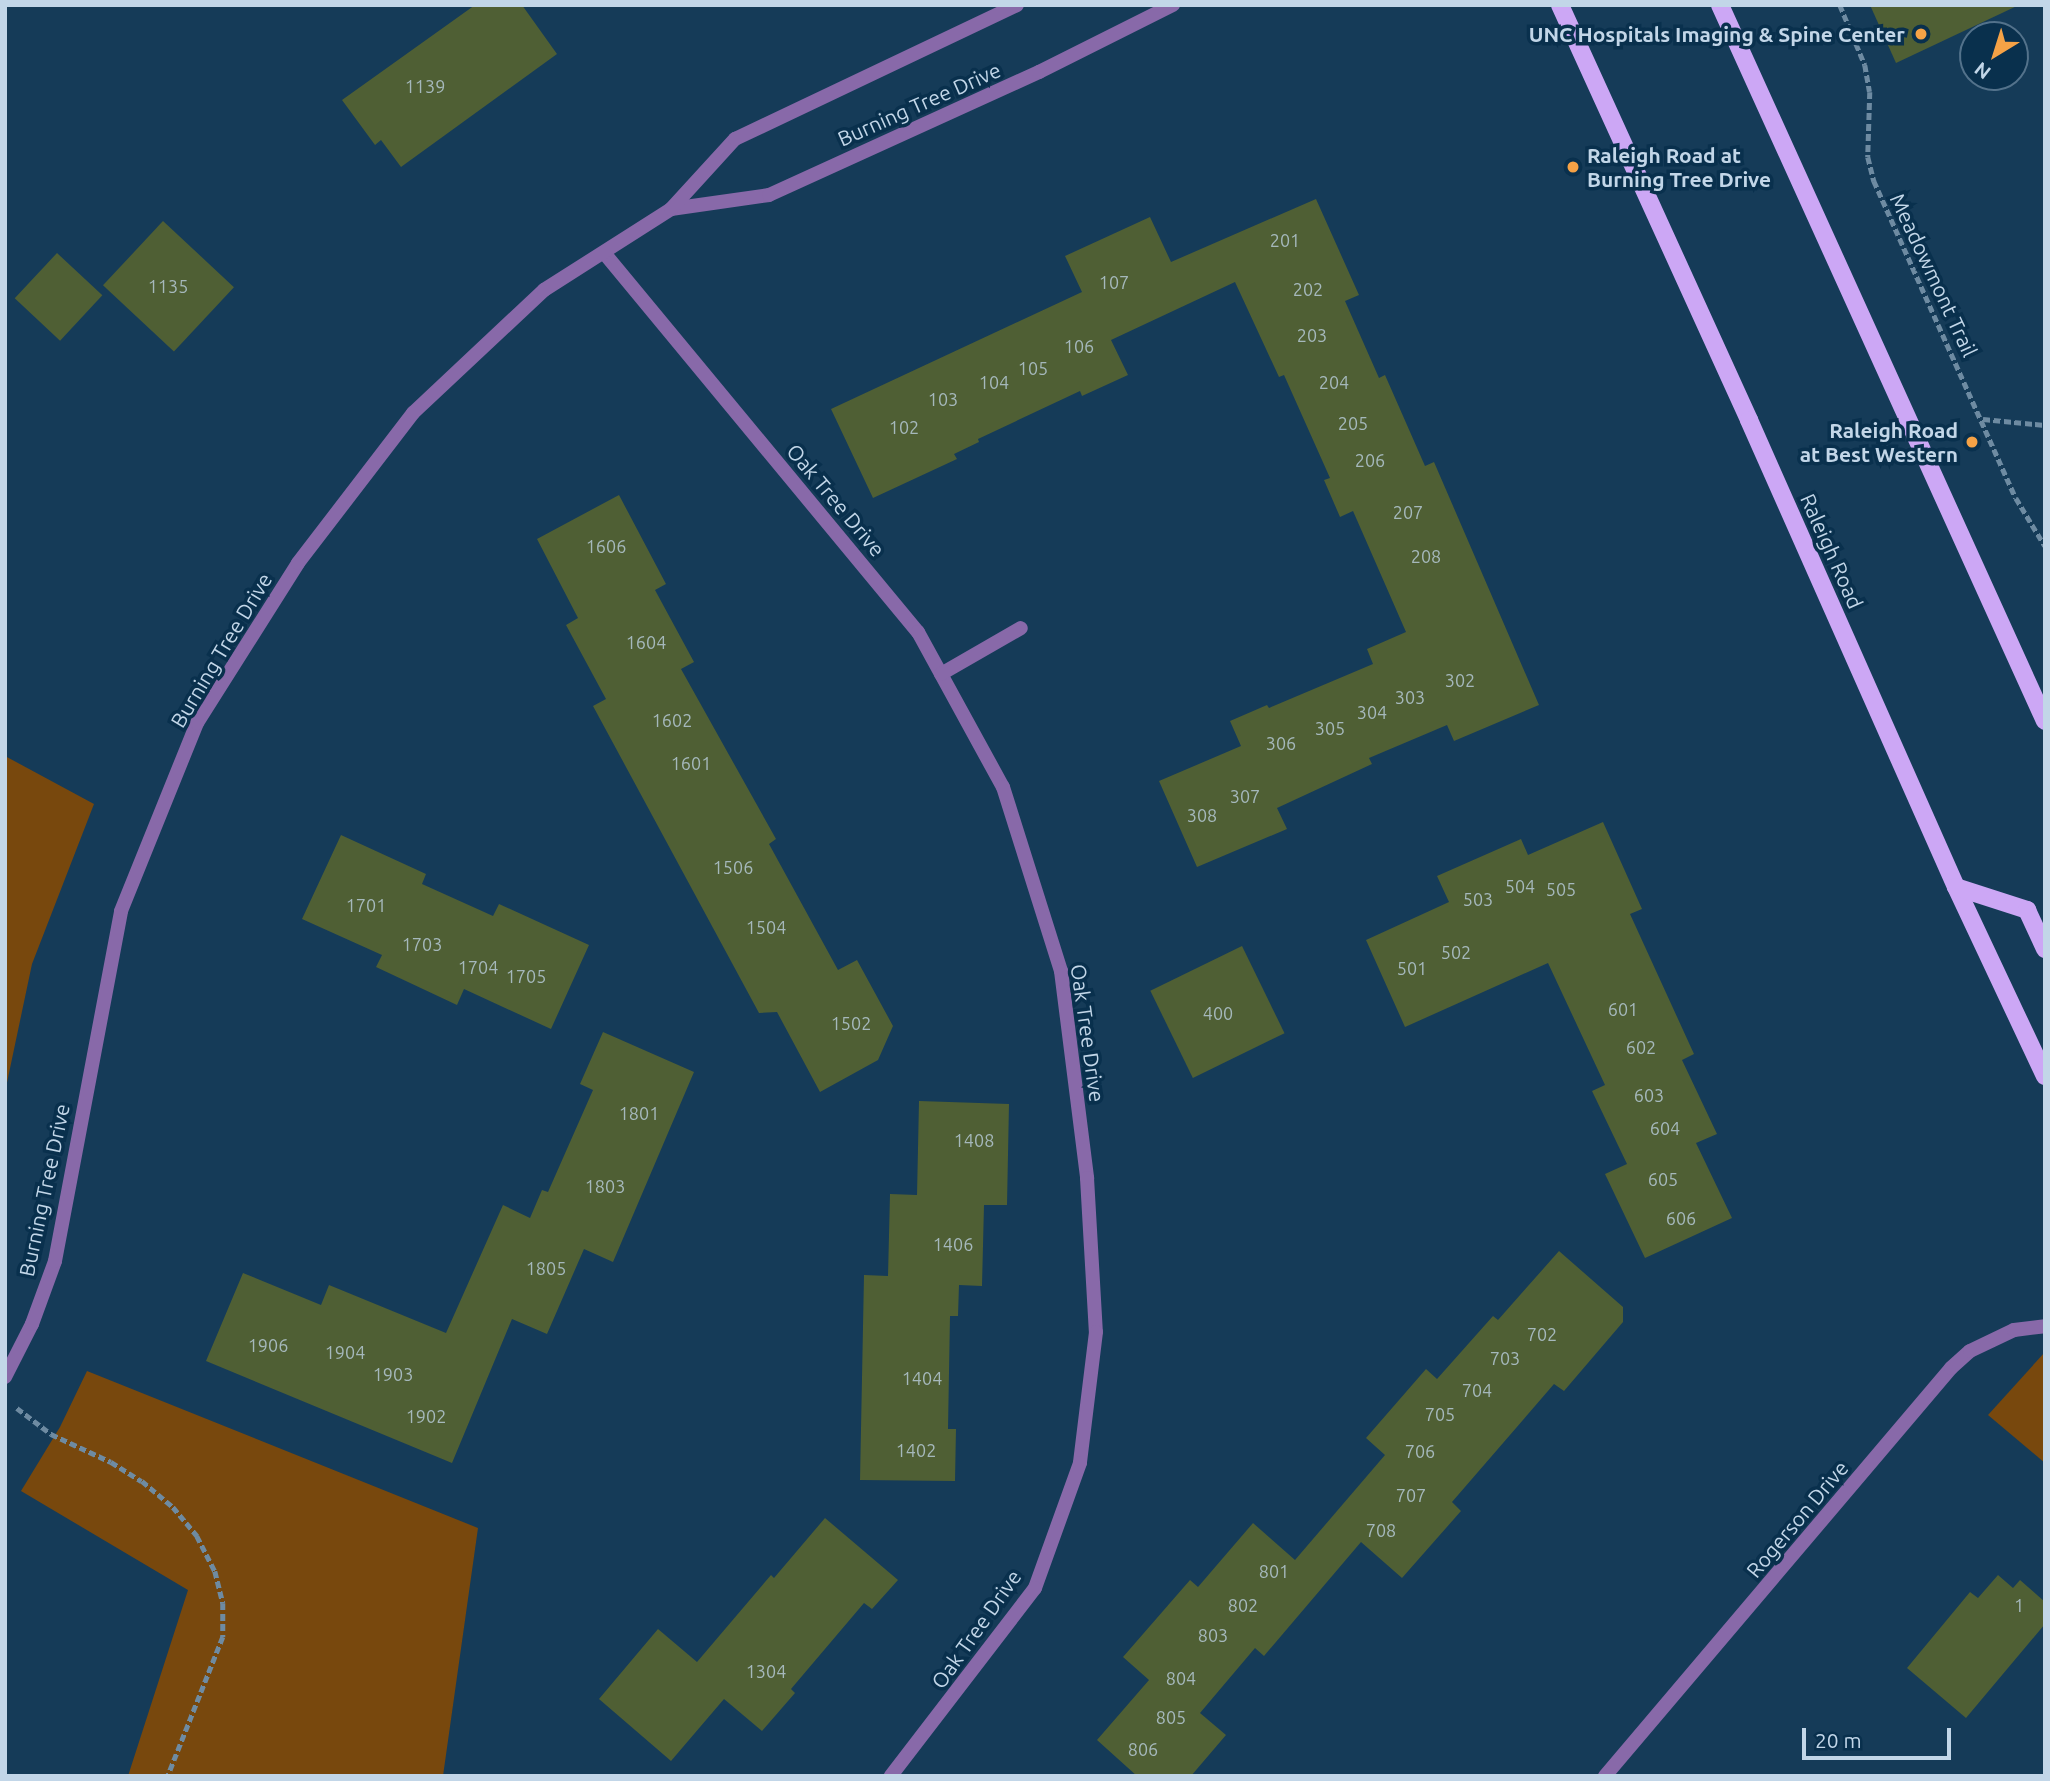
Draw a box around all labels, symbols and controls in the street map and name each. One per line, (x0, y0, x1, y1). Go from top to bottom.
place label: UNC Hospitals Imaging & Spine Center (1529, 21, 1905, 47)
north arrow (1959, 21, 2029, 91)
marker: UNC Hospitals Imaging & Spine Center (1911, 24, 1931, 44)
street label: Burning Tree Drive (834, 57, 1004, 151)
text: N (1970, 58, 1995, 84)
house number: 1139 (405, 75, 445, 97)
place label: Raleigh Road at Burning Tree Drive (1587, 142, 1771, 192)
marker: Raleigh Road at Burning Tree Drive (1565, 159, 1581, 175)
street label: Meadowmont Trail (1885, 189, 1983, 361)
house number: 201 (1270, 229, 1300, 251)
house number: 107 (1099, 271, 1129, 293)
house number: 1135 (148, 275, 188, 297)
house number: 202 (1293, 278, 1323, 300)
house number: 203 (1297, 324, 1327, 346)
house number: 106 (1064, 335, 1094, 357)
house number: 105 (1018, 357, 1048, 379)
house number: 104 (979, 371, 1009, 393)
house number: 204 (1319, 371, 1349, 393)
house number: 103 (928, 388, 958, 410)
house number: 205 (1338, 412, 1368, 434)
house number: 102 (889, 416, 919, 438)
place label: Raleigh Road at Best Western (1800, 417, 1958, 467)
marker: Raleigh Road at Best Western (1964, 434, 1980, 450)
street label: Oak Tree Drive (782, 439, 890, 561)
house number: 206 (1355, 449, 1385, 471)
street label: Raleigh Road (1795, 490, 1869, 612)
house number: 207 (1393, 501, 1423, 523)
house number: 1606 (586, 535, 626, 557)
house number: 208 (1411, 545, 1441, 567)
street label: Burning Tree Drive (165, 568, 277, 732)
house number: 1604 (626, 631, 666, 653)
house number: 302 (1445, 669, 1475, 691)
house number: 303 (1395, 686, 1425, 708)
house number: 304 (1357, 701, 1387, 723)
house number: 1602 (652, 709, 692, 731)
house number: 305 (1315, 717, 1345, 739)
house number: 306 (1266, 732, 1296, 754)
house number: 1601 (671, 752, 711, 774)
house number: 307 (1230, 785, 1260, 807)
house number: 308 (1187, 804, 1217, 826)
house number: 1506 (713, 856, 753, 878)
house number: 504 (1505, 875, 1535, 897)
house number: 505 (1546, 878, 1576, 900)
house number: 503 (1463, 888, 1493, 910)
house number: 1701 (346, 894, 386, 916)
house number: 1504 (746, 916, 786, 938)
house number: 1703 (402, 933, 442, 955)
house number: 502 (1441, 941, 1471, 963)
house number: 1704 (458, 956, 498, 978)
house number: 501 (1397, 957, 1427, 979)
street label: Oak Tree Drive (1066, 962, 1110, 1104)
house number: 1705 (506, 965, 546, 987)
house number: 601 (1608, 998, 1638, 1020)
house number: 400 (1203, 1002, 1233, 1024)
house number: 1502 (831, 1012, 871, 1034)
house number: 602 (1626, 1036, 1656, 1058)
house number: 603 (1634, 1084, 1664, 1106)
street label: Burning Tree Drive (13, 1101, 75, 1279)
house number: 1801 (619, 1102, 659, 1124)
house number: 604 (1650, 1117, 1680, 1139)
house number: 1408 (954, 1129, 994, 1151)
house number: 605 (1648, 1168, 1678, 1190)
house number: 1803 (585, 1175, 625, 1197)
house number: 606 (1666, 1207, 1696, 1229)
house number: 1406 (933, 1233, 973, 1255)
house number: 1805 (526, 1257, 566, 1279)
house number: 702 (1527, 1323, 1557, 1345)
house number: 1906 (248, 1334, 288, 1356)
house number: 1904 (325, 1341, 365, 1363)
house number: 703 (1490, 1347, 1520, 1369)
house number: 1903 (373, 1363, 413, 1385)
house number: 1404 (902, 1367, 942, 1389)
house number: 704 (1462, 1379, 1492, 1401)
house number: 705 (1425, 1403, 1455, 1425)
house number: 1902 (406, 1405, 446, 1427)
house number: 1402 (896, 1439, 936, 1461)
house number: 706 (1405, 1440, 1435, 1462)
street label: Rogerson Drive (1741, 1455, 1853, 1583)
house number: 707 (1396, 1484, 1426, 1506)
house number: 708 (1366, 1519, 1396, 1541)
house number: 801 (1259, 1560, 1289, 1582)
street label: Oak Tree Drive (926, 1565, 1026, 1693)
house number: 802 (1228, 1594, 1258, 1616)
house number: 1 (2014, 1594, 2024, 1616)
house number: 803 (1198, 1624, 1228, 1646)
house number: 1304 (746, 1660, 786, 1682)
house number: 804 (1166, 1667, 1196, 1689)
house number: 805 (1156, 1706, 1186, 1728)
scale bar (1805, 1714, 1954, 1758)
text: 20 m (1815, 1728, 1862, 1752)
house number: 806 (1128, 1738, 1158, 1760)

